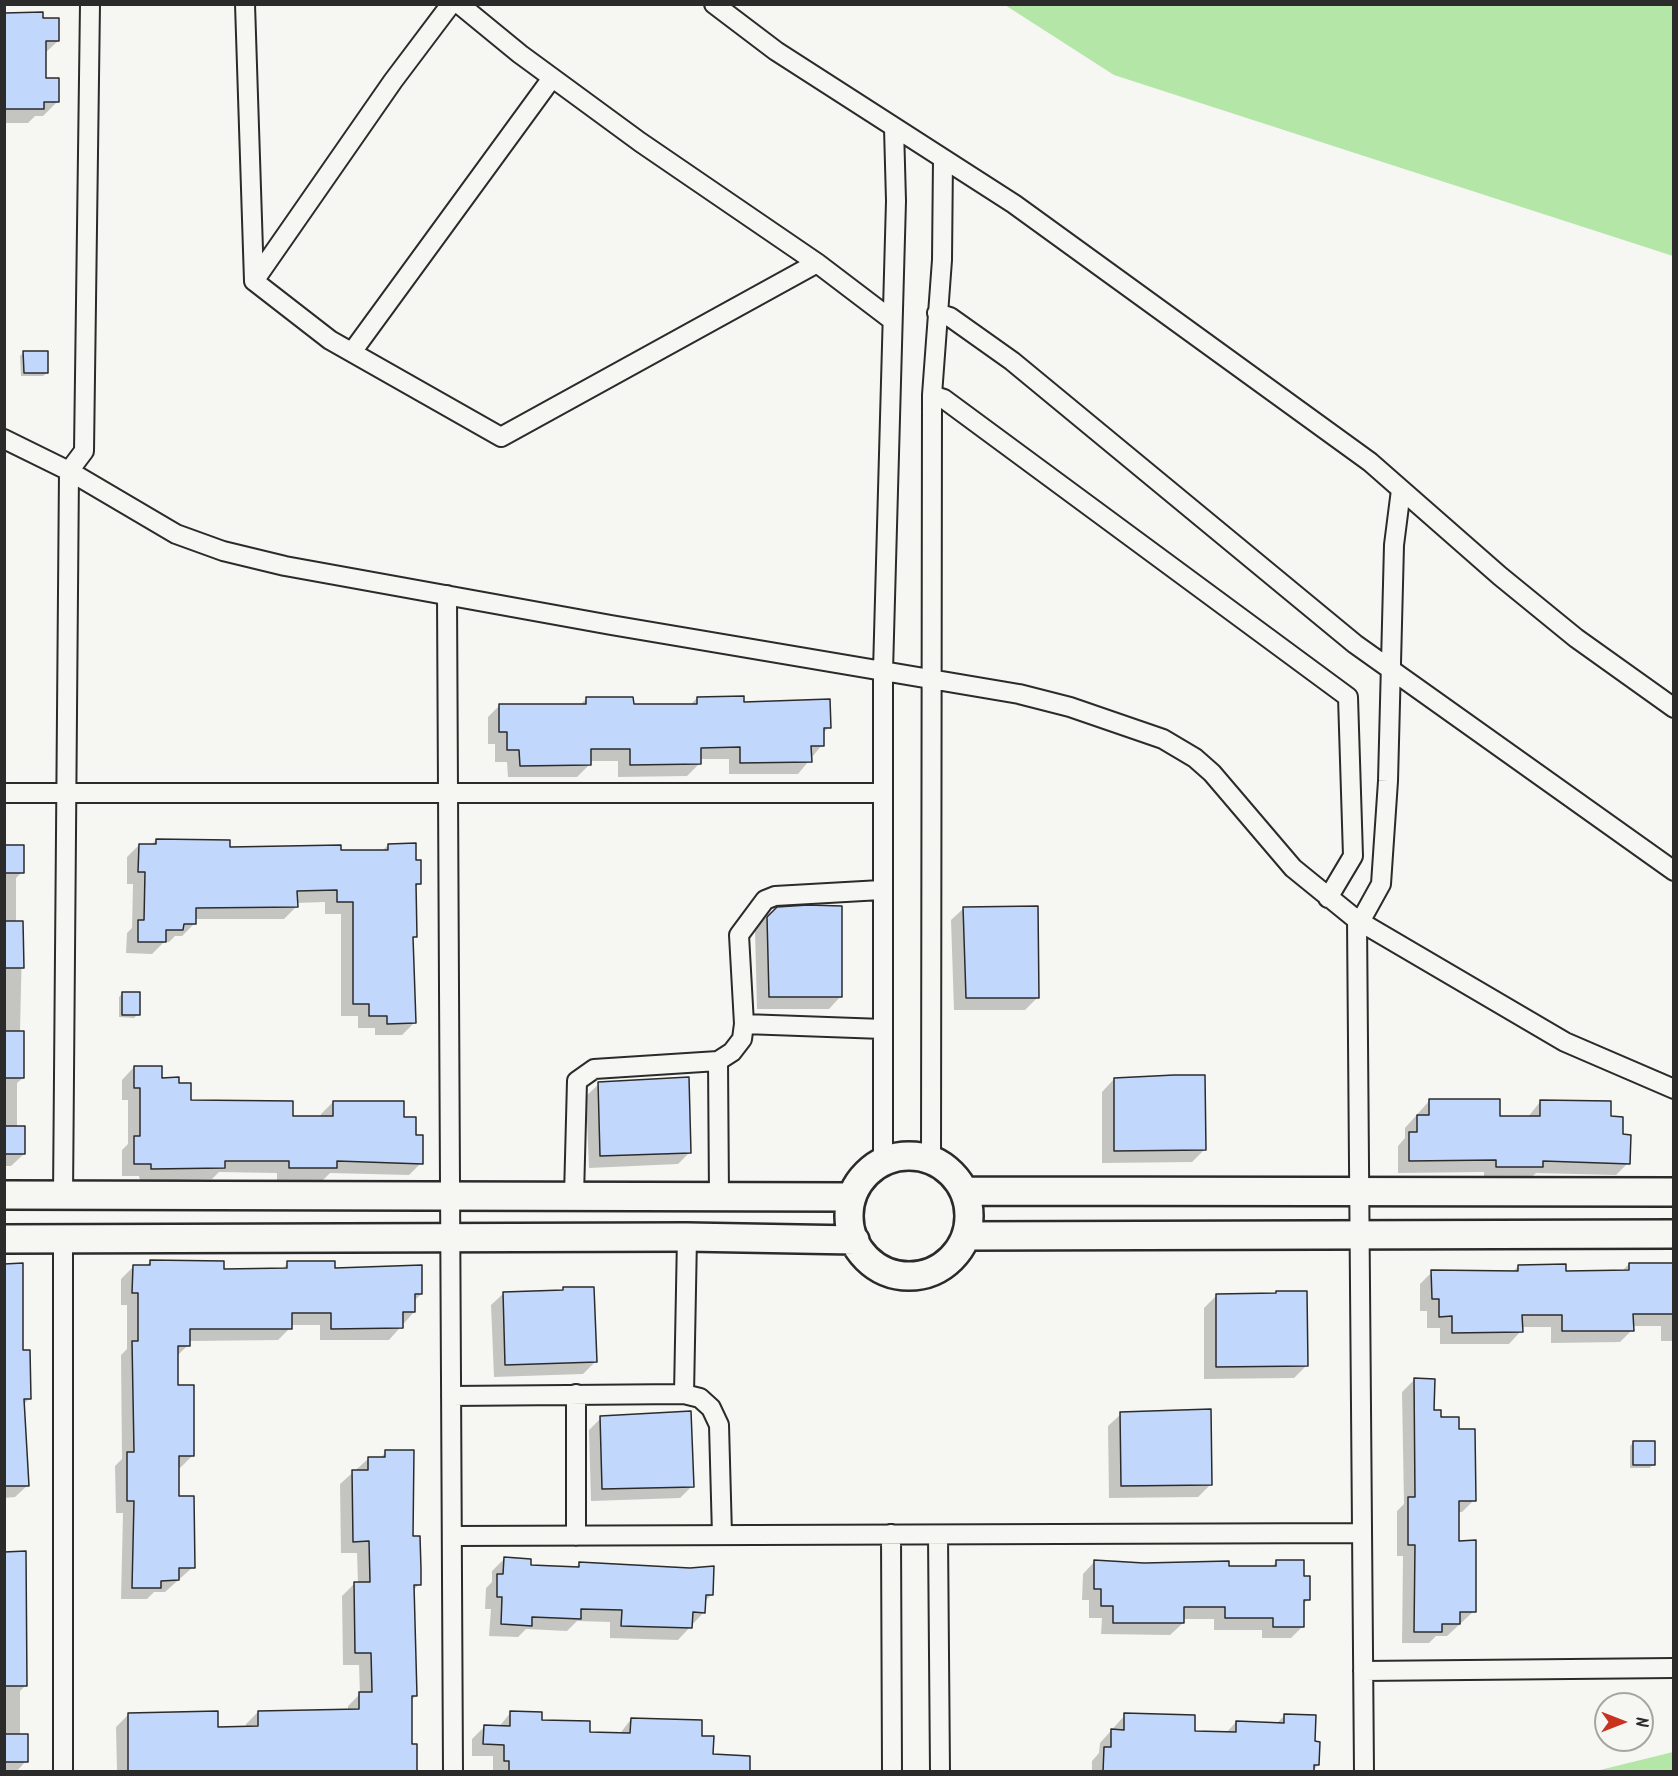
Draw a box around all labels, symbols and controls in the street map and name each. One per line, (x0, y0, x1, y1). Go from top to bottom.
north arrow (1594, 1692, 1654, 1752)
text: N (1628, 1717, 1653, 1727)

